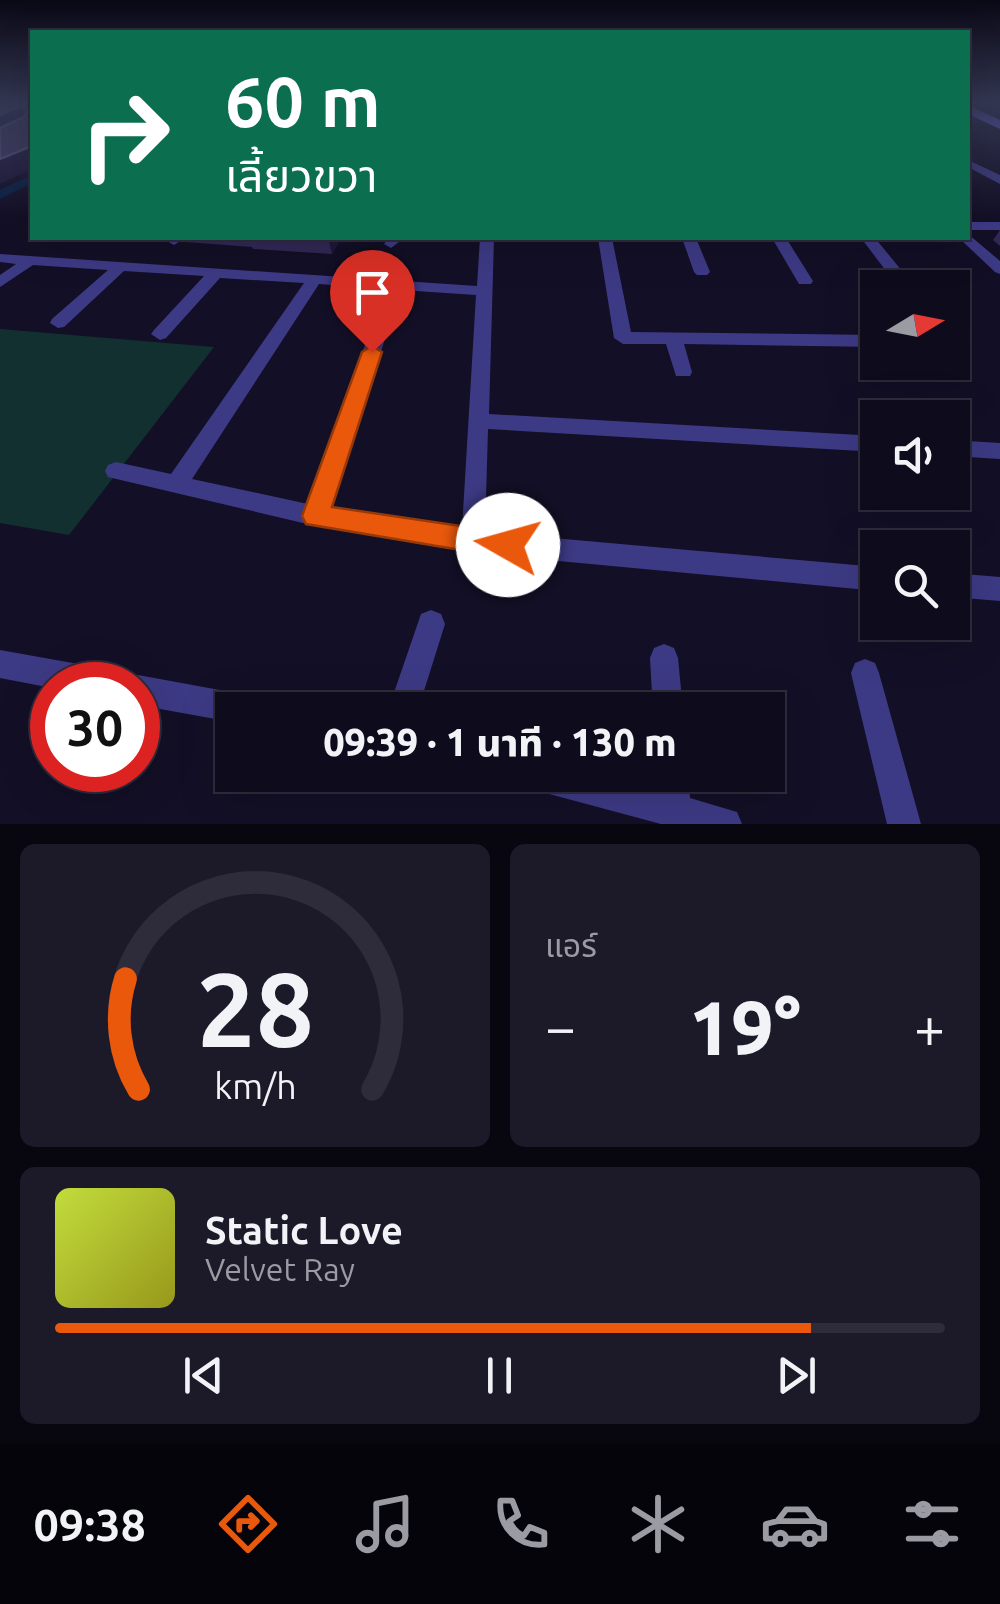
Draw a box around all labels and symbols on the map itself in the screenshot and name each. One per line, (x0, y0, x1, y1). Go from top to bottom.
pin (330, 250, 415, 353)
north arrow (860, 270, 970, 380)
position arrow (456, 493, 560, 597)
speed limit sign: 30 (30, 662, 160, 792)

